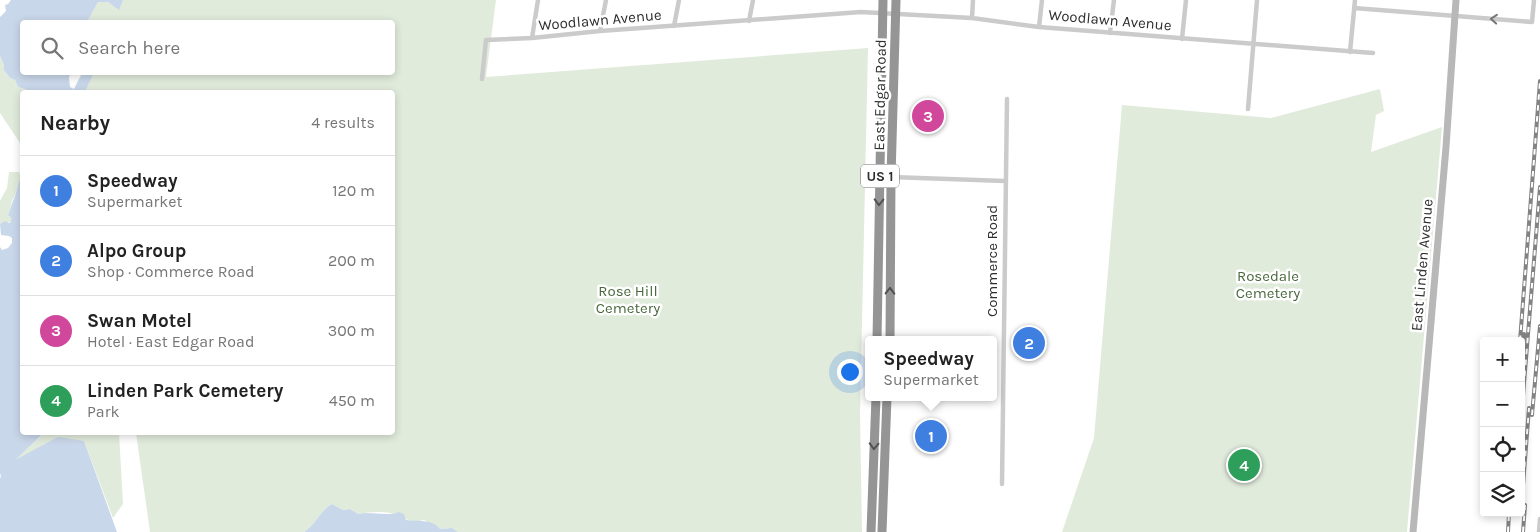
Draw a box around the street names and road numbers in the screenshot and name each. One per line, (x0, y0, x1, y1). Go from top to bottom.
street label: Woodlawn Avenue (538, 6, 662, 34)
street label: Woodlawn Avenue (1048, 6, 1172, 34)
street label: East Edgar Road (870, 39, 890, 151)
road number: US 1 (861, 165, 899, 188)
street label: East Linden Avenue (1407, 198, 1437, 332)
street label: Commerce Road (983, 205, 1001, 317)

